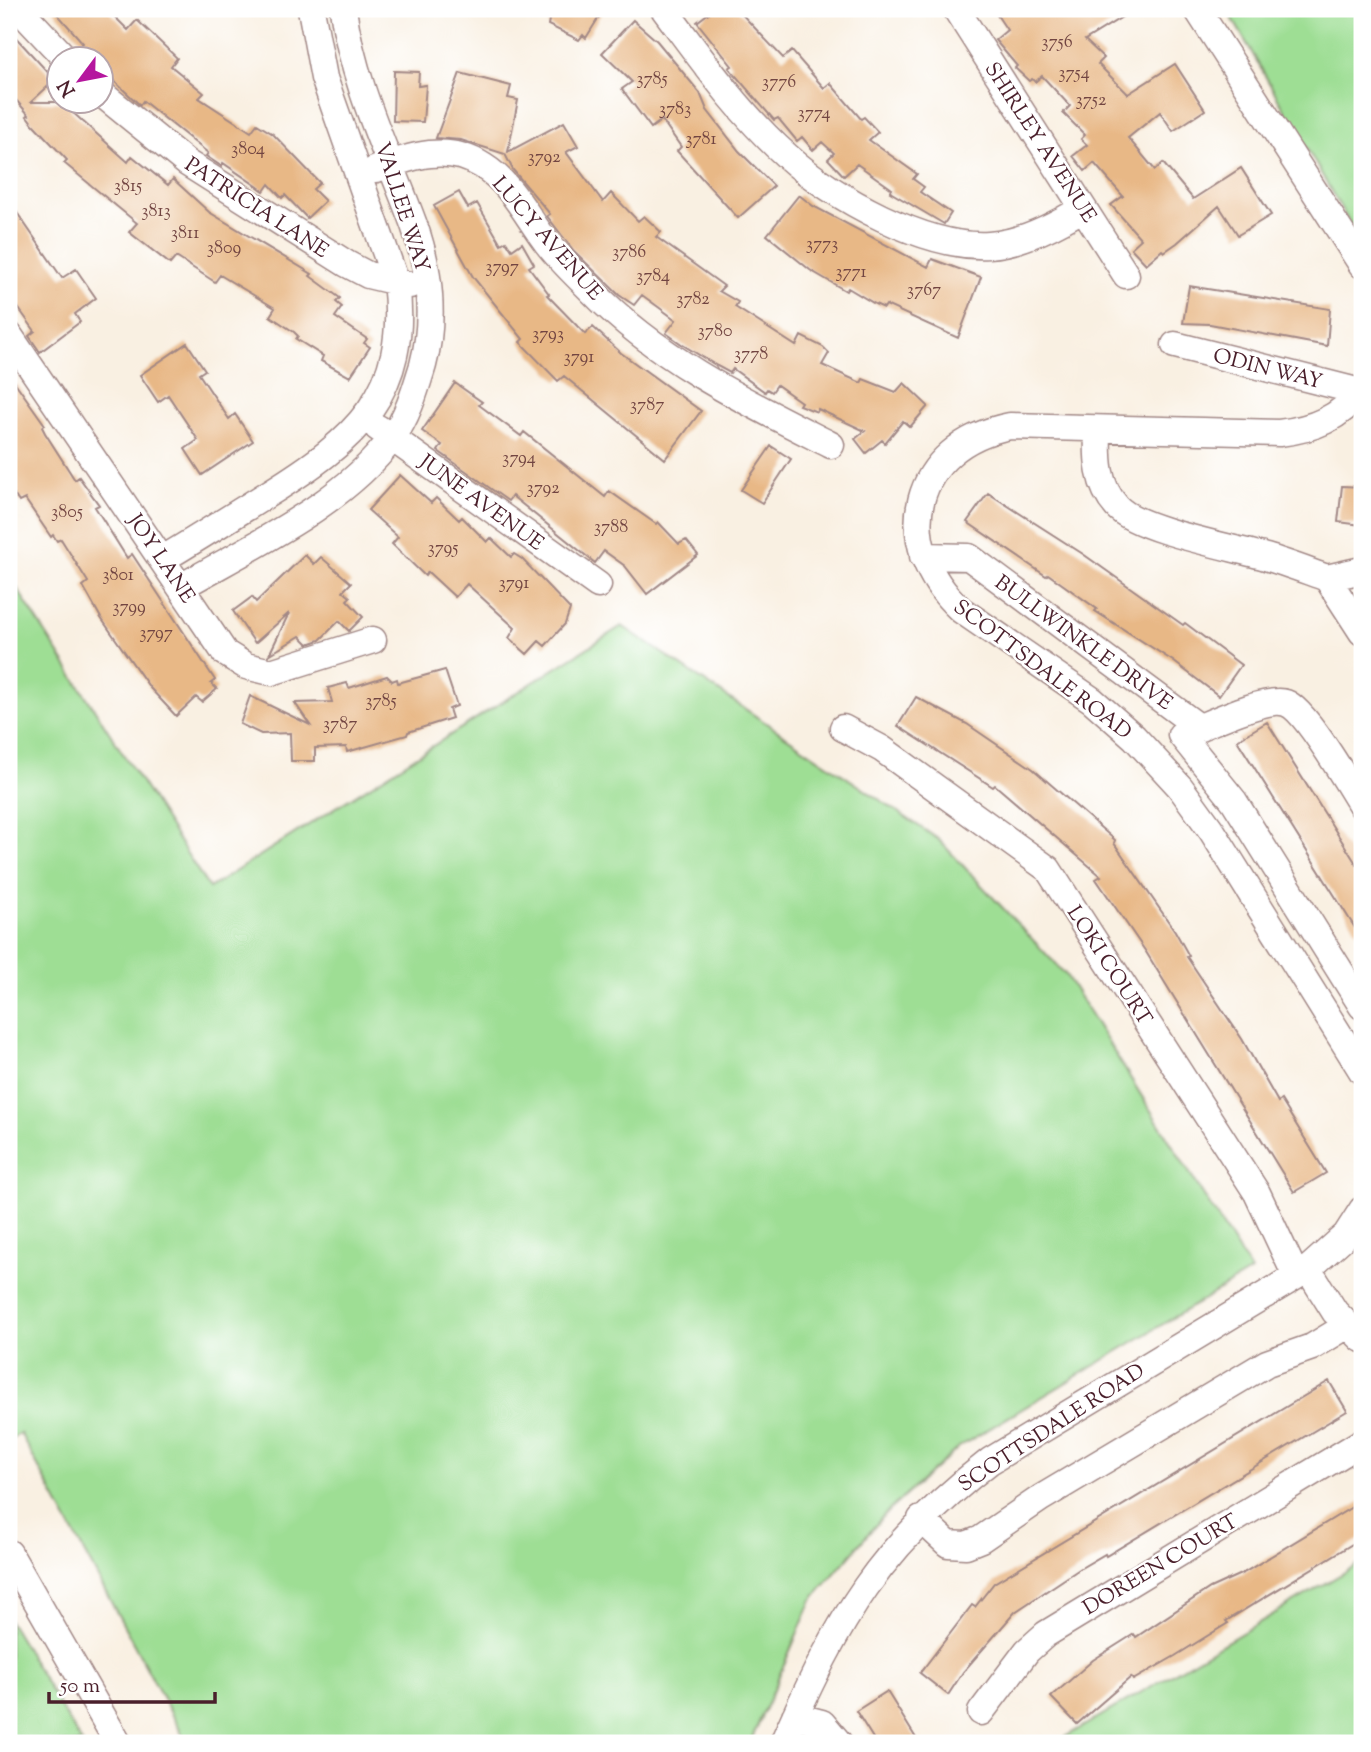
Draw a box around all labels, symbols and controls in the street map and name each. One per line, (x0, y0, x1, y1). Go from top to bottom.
house number: 3756 (1041, 30, 1073, 56)
north arrow (46, 46, 116, 116)
street label: SHIRLEY AVENUE (976, 57, 1103, 230)
house number: 3754 (1058, 61, 1090, 87)
house number: 3785 (636, 67, 668, 93)
house number: 3776 (762, 70, 796, 96)
text: N (52, 74, 83, 101)
house number: 3752 (1076, 88, 1107, 114)
house number: 3783 (659, 97, 691, 123)
house number: 3774 (797, 101, 831, 127)
house number: 3781 (685, 127, 717, 153)
house number: 3804 (231, 137, 265, 163)
street label: VALLEE WAY (366, 139, 436, 277)
house number: 3792 (527, 145, 561, 171)
street label: PATRICIA LANE (178, 151, 334, 267)
street label: LUCY AVENUE (484, 171, 609, 308)
house number: 3815 (114, 174, 142, 200)
house number: 3813 (141, 199, 171, 225)
house number: 3811 (171, 221, 199, 247)
house number: 3773 (806, 232, 838, 258)
house number: 3809 (207, 236, 242, 262)
house number: 3786 (612, 240, 646, 266)
house number: 3797 (485, 255, 519, 281)
house number: 3771 (835, 260, 867, 286)
house number: 3784 (636, 264, 670, 290)
house number: 3767 (907, 278, 941, 304)
house number: 3782 (676, 287, 710, 313)
house number: 3780 (698, 319, 732, 345)
house number: 3793 (532, 322, 564, 348)
house number: 3778 (734, 342, 768, 368)
street label: ODIN WAY (1210, 342, 1326, 398)
house number: 3791 (564, 345, 594, 371)
house number: 3787 (630, 393, 664, 419)
house number: 3794 (502, 446, 536, 472)
street label: JUNE AVENUE (412, 448, 550, 559)
house number: 3792 (526, 476, 560, 502)
house number: 3805 (51, 500, 83, 526)
street label: JOY LANE (119, 508, 201, 610)
house number: 3788 (594, 515, 628, 541)
house number: 3795 (427, 536, 459, 562)
house number: 3801 (102, 563, 134, 589)
street label: BULLWINKLE DRIVE (988, 569, 1178, 719)
house number: 3791 (499, 571, 529, 597)
street label: SCOTTSDALE ROAD (946, 593, 1137, 748)
house number: 3799 (112, 595, 146, 621)
house number: 3797 (139, 621, 173, 647)
house number: 3785 (365, 689, 397, 715)
house number: 3787 (323, 712, 357, 738)
street label: LOKI COURT (1058, 900, 1158, 1032)
street label: SCOTTSDALE ROAD (953, 1357, 1151, 1500)
street label: DOREEN COURT (1078, 1507, 1244, 1624)
scale bar (49, 1661, 215, 1705)
text: 50 m (59, 1672, 100, 1702)

